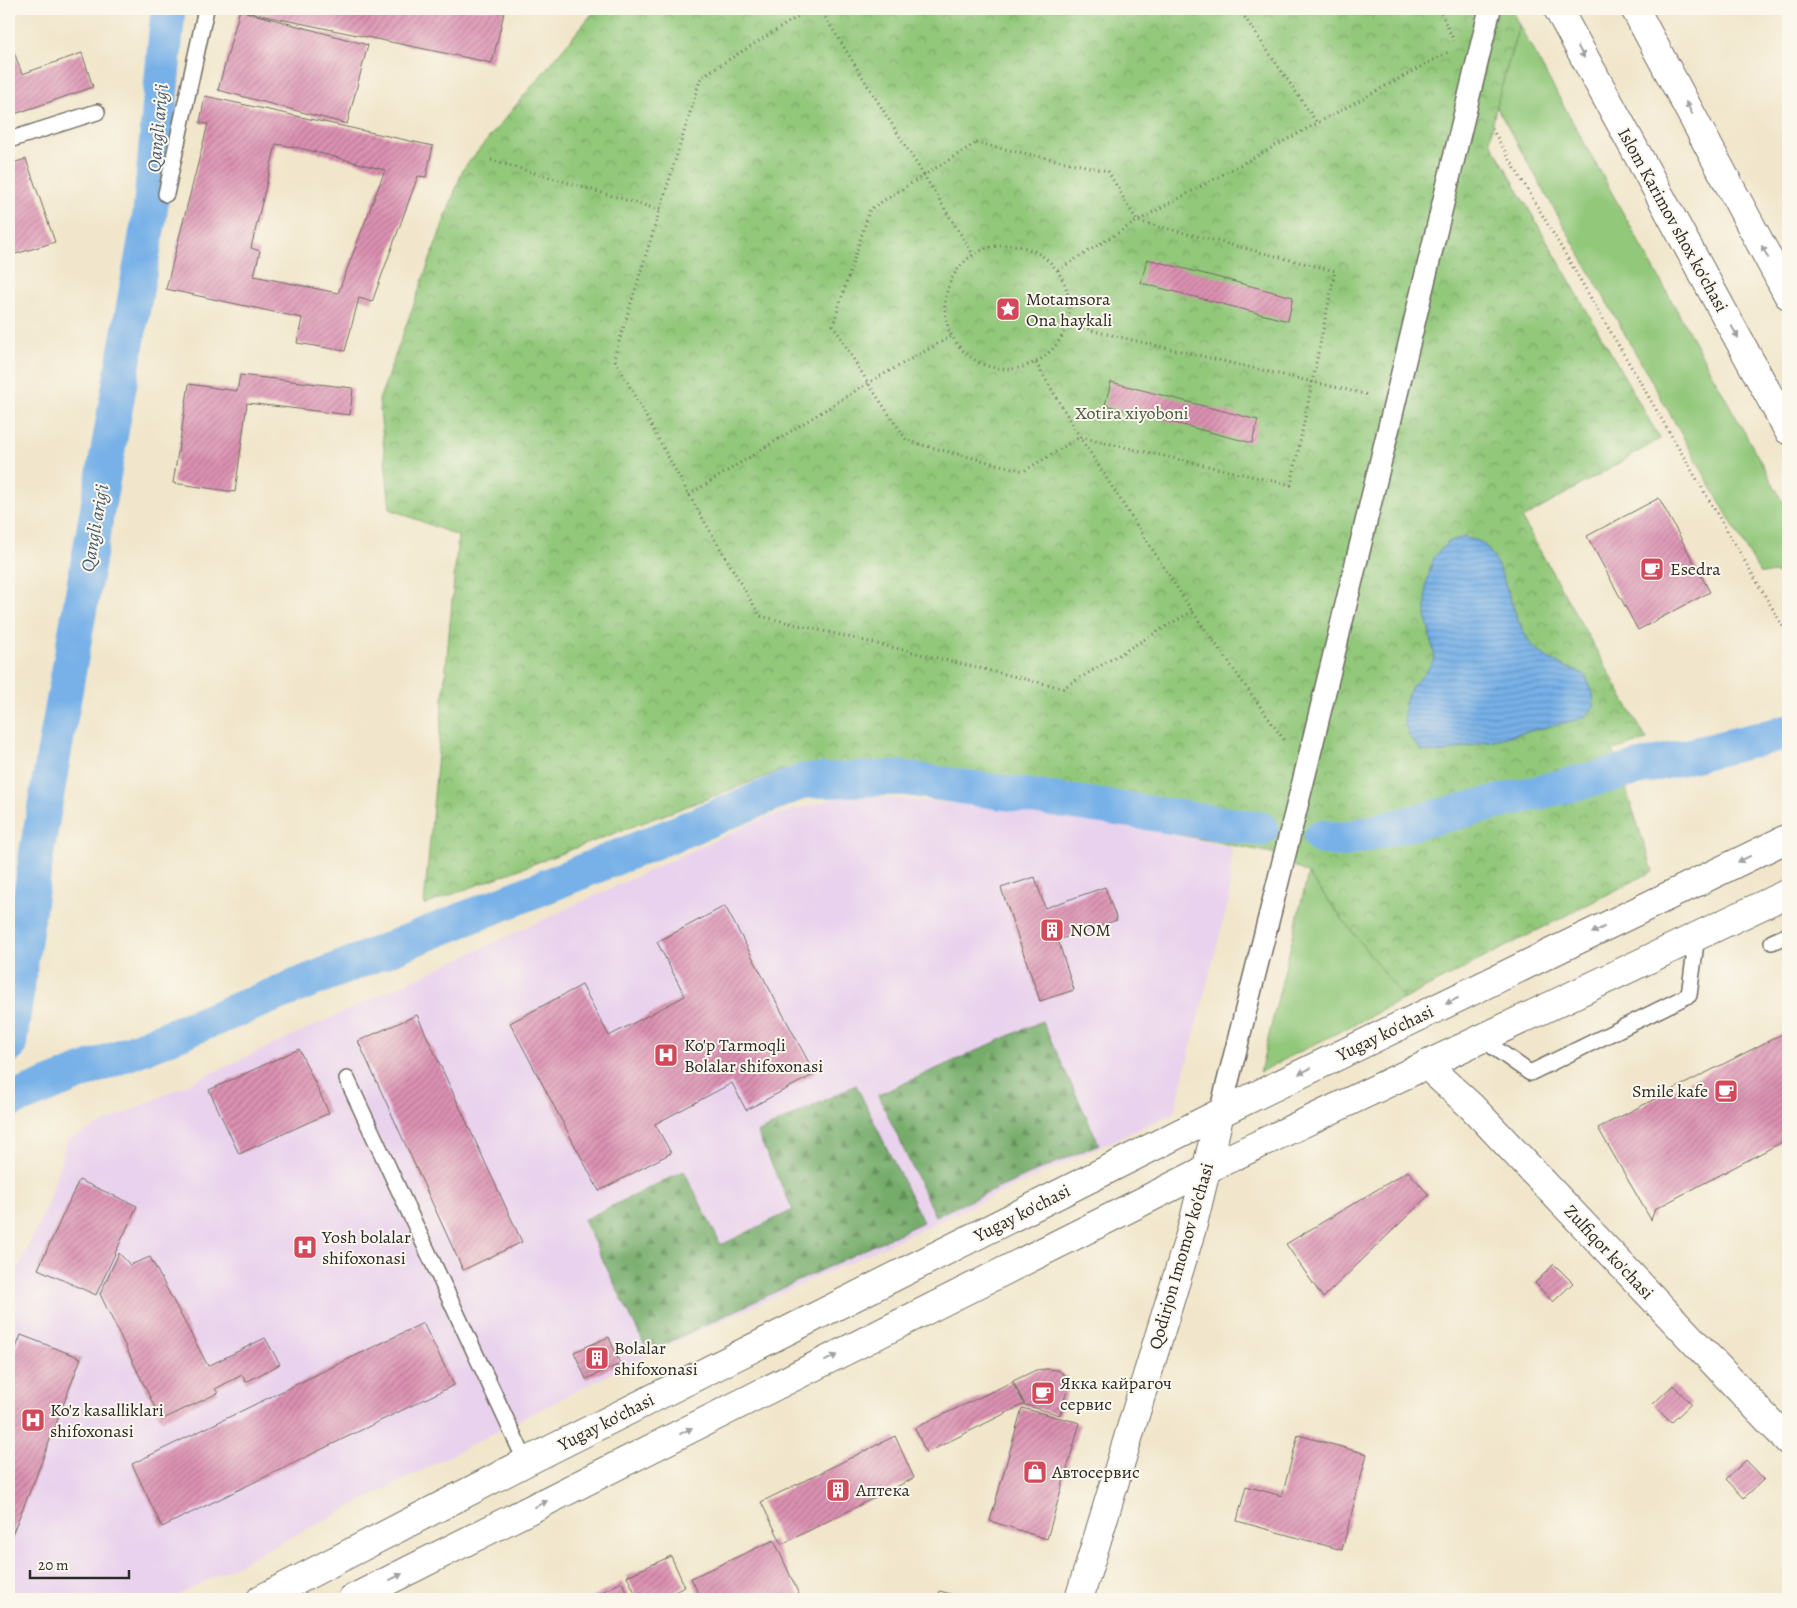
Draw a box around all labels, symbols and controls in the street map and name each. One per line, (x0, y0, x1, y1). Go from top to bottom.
one-way arrow (1577, 44, 1585, 59)
water label: Qangli arig'i (141, 83, 175, 173)
one-way arrow (1684, 102, 1693, 115)
street label: Islom Karimov shox ko'chasi (1612, 124, 1734, 316)
one-way arrow (1761, 244, 1769, 259)
place label: Motamsora Ona haykali (1026, 287, 1112, 332)
place icon: Motamsora Ona haykali (995, 296, 1021, 322)
one-way arrow (1730, 326, 1739, 339)
park label: Xotira xiyoboni (1075, 401, 1189, 425)
water label: Qangli arig'i (74, 482, 115, 574)
cafe icon: Esedra (1639, 556, 1665, 582)
place label: Esedra (1670, 557, 1721, 581)
one-way arrow (1737, 856, 1751, 864)
building icon: NOM (1039, 917, 1065, 943)
place label: NOM (1070, 918, 1111, 942)
one-way arrow (1591, 926, 1605, 934)
one-way arrow (1445, 997, 1459, 1005)
street label: Yugay ko'chasi (1332, 999, 1437, 1067)
place label: Ko'p Tarmoqli Bolalar shifoxonasi (684, 1033, 823, 1078)
hospital icon: Ko'p Tarmoqli Bolalar shifoxonasi (653, 1042, 679, 1068)
one-way arrow (1298, 1068, 1312, 1076)
cafe icon: Smile kafe (1713, 1078, 1739, 1104)
place label: Smile kafe (1632, 1079, 1708, 1103)
street label: Qodirjon Imomov ko'chasi (1143, 1160, 1219, 1352)
street label: Yugay ko'chasi (969, 1178, 1074, 1248)
street label: Zulfiqor ko'chasi (1559, 1200, 1659, 1304)
place label: Yosh bolalar shifoxonasi (321, 1225, 411, 1270)
hospital icon: Yosh bolalar shifoxonasi (292, 1234, 318, 1260)
place label: Bolalar shifoxonasi (614, 1336, 698, 1381)
building icon: Bolalar shifoxonasi (584, 1345, 610, 1371)
one-way arrow (824, 1354, 838, 1362)
place label: Якка кайрагоч сервис (1060, 1371, 1172, 1416)
cafe icon: Якка кайрагоч сервис (1030, 1380, 1056, 1406)
street label: Yugay ko'chasi (553, 1387, 658, 1457)
place label: Ko'z kasalliklari shifoxonasi (50, 1398, 164, 1443)
hospital icon: Ko'z kasalliklari shifoxonasi (20, 1407, 46, 1433)
one-way arrow (679, 1427, 693, 1435)
shop icon: Автосервис (1022, 1459, 1048, 1485)
place label: Автосервис (1051, 1460, 1140, 1484)
building icon: Аптека (825, 1477, 851, 1503)
place label: Аптека (855, 1478, 911, 1502)
one-way arrow (534, 1500, 548, 1508)
scale bar (30, 1548, 129, 1580)
text: 20 m (38, 1555, 69, 1575)
one-way arrow (388, 1573, 403, 1581)

